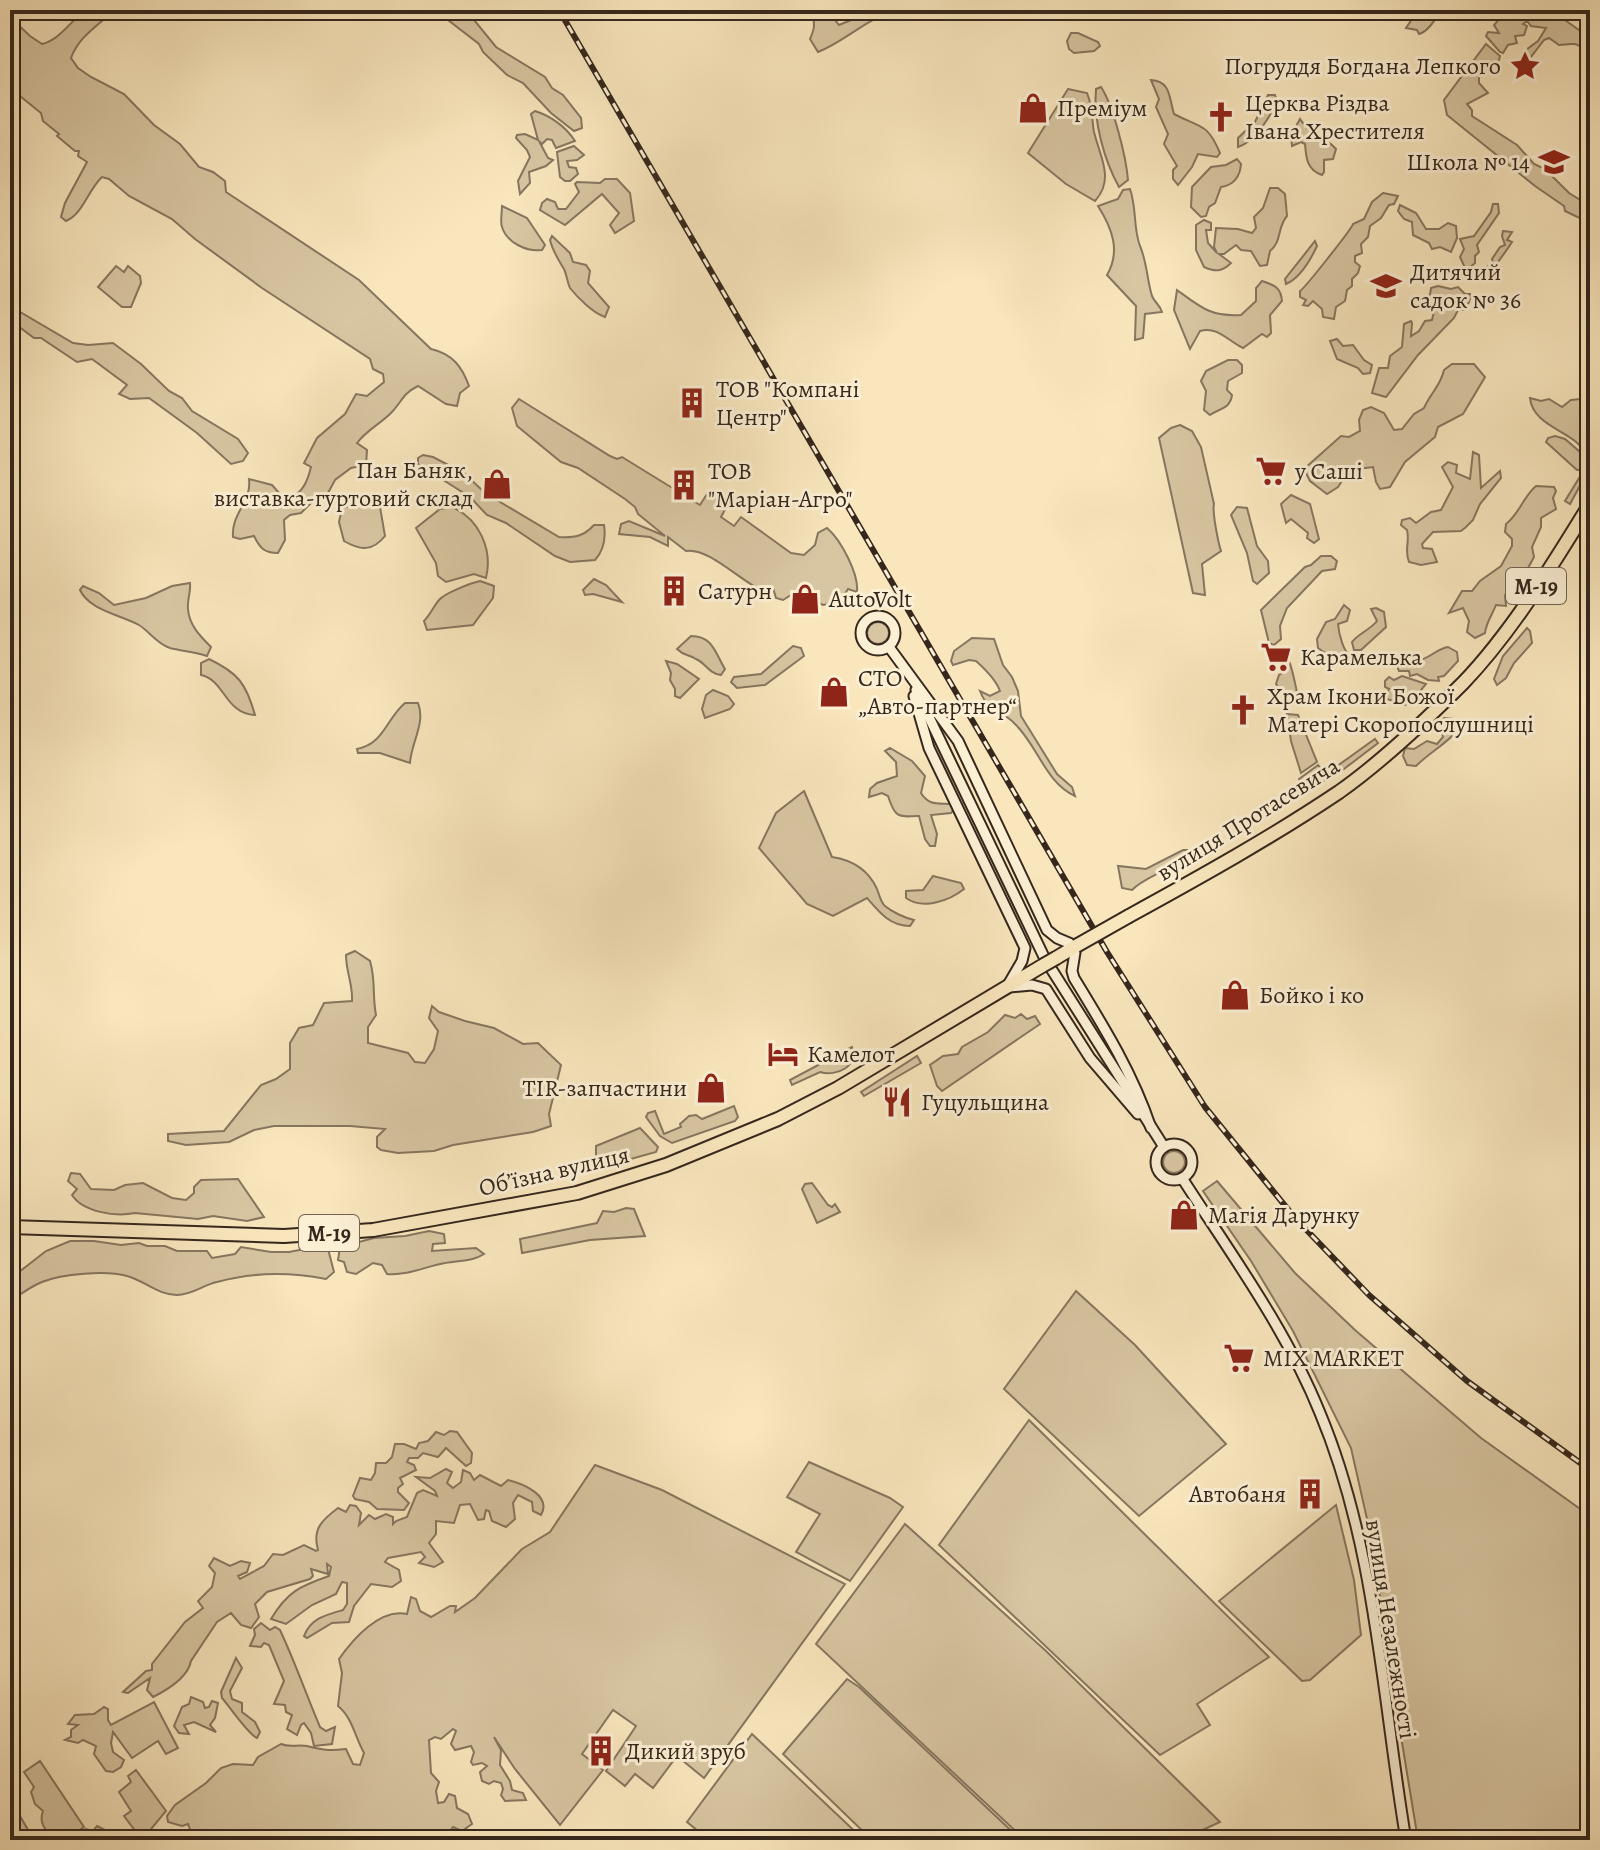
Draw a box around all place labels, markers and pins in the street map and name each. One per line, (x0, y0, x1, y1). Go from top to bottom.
place icon: Погруддя Богдана Лепкого (1508, 49, 1542, 83)
place label: Погруддя Богдана Лепкого (1224, 50, 1501, 82)
place label: Церква Різдва Івана Хрестителя (1245, 87, 1425, 147)
shop icon: Преміум (1016, 91, 1050, 125)
place label: Преміум (1057, 92, 1147, 124)
church icon: Церква Різдва Івана Хрестителя (1204, 100, 1238, 134)
school or university icon: Школа № 14 (1537, 145, 1571, 179)
place label: Школа № 14 (1406, 146, 1530, 178)
place label: Дитячий садок № 36 (1410, 256, 1521, 316)
school or university icon: Дитячий садок № 36 (1369, 269, 1403, 303)
place label: ТОВ "Компані Центр" (716, 373, 859, 433)
building icon: ТОВ "Компані Центр" (675, 386, 709, 420)
place label: Пан Баняк, виставка-гуртовий склад (214, 454, 473, 514)
supermarket icon: у Саші (1254, 454, 1288, 488)
place label: ТОВ "Маріан-Агро" (708, 455, 853, 515)
place label: у Саші (1294, 455, 1363, 487)
shop icon: Пан Баняк, виставка-гуртовий склад (480, 467, 514, 501)
building icon: ТОВ "Маріан-Агро" (667, 468, 701, 502)
building icon: Сатурн (657, 574, 691, 608)
place label: Сатурн (698, 575, 772, 607)
shop icon: AutoVolt (788, 582, 822, 616)
place label: AutoVolt (828, 583, 912, 615)
supermarket icon: Карамелька (1259, 640, 1293, 674)
place label: Карамелька (1300, 641, 1422, 673)
place label: СТО „Авто-партнер“ (858, 662, 1016, 722)
shop icon: СТО „Авто-партнер“ (817, 675, 851, 709)
place label: Храм Ікони Божої Матері Скоропослушниці (1267, 680, 1534, 740)
church icon: Храм Ікони Божої Матері Скоропослушниці (1226, 693, 1260, 727)
shop icon: Бойко і ко (1218, 978, 1252, 1012)
place label: Бойко і ко (1259, 979, 1364, 1011)
hotel icon: Камелот (766, 1037, 800, 1071)
place label: Камелот (807, 1038, 895, 1070)
shop icon: TIR-запчастини (694, 1071, 728, 1105)
place label: TIR-запчастини (522, 1072, 687, 1104)
restaurant icon: Гуцульщина (880, 1085, 914, 1119)
place label: Гуцульщина (921, 1086, 1049, 1118)
shop icon: Магія Дарунку (1167, 1198, 1201, 1232)
place label: Магія Дарунку (1208, 1199, 1359, 1231)
supermarket icon: MIX MARKET (1222, 1341, 1256, 1375)
place label: MIX MARKET (1263, 1342, 1404, 1374)
building icon: Автобаня (1293, 1477, 1327, 1511)
place label: Автобаня (1188, 1478, 1286, 1510)
building icon: Дикий зруб (584, 1734, 618, 1768)
place label: Дикий зруб (625, 1735, 746, 1767)

